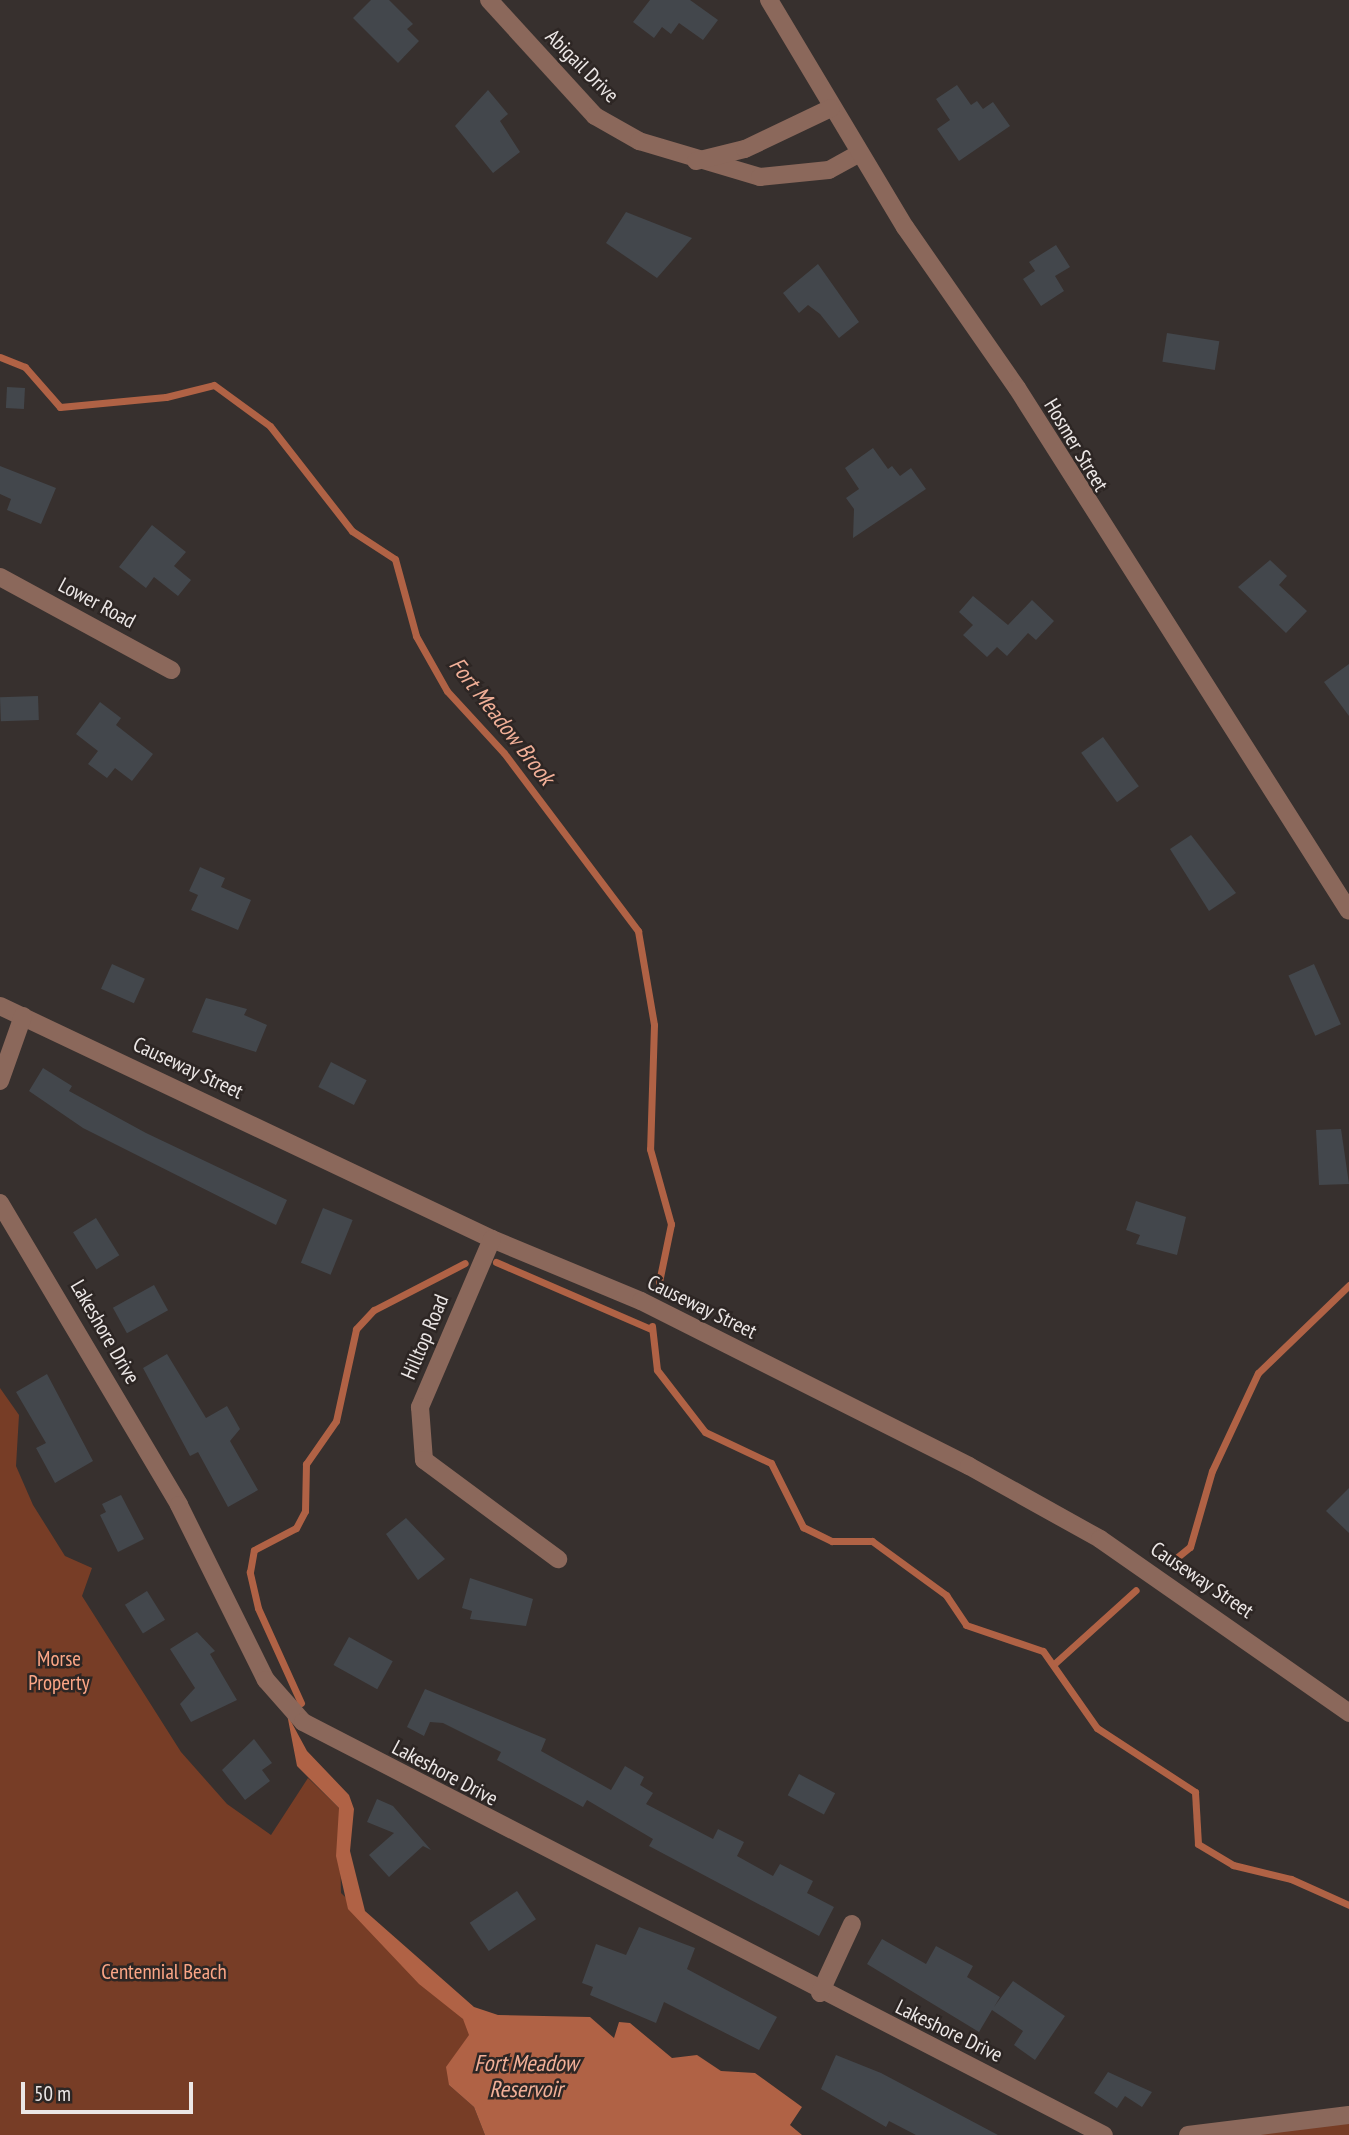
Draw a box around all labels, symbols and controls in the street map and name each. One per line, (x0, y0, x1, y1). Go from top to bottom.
street label: Abigail Drive (540, 24, 624, 108)
street label: Hosmer Street (1039, 394, 1113, 496)
street label: Lower Road (54, 572, 140, 634)
water label: Fort Meadow Brook (443, 651, 561, 791)
street label: Causeway Street (129, 1031, 247, 1105)
street label: Causeway Street (643, 1270, 761, 1344)
street label: Lakeshore Drive (65, 1276, 145, 1388)
street label: Hilltop Road (396, 1291, 454, 1383)
street label: Causeway Street (1146, 1536, 1258, 1624)
park label: Morse Property (28, 1646, 90, 1696)
street label: Lakeshore Drive (388, 1735, 502, 1811)
park label: Centennial Beach (101, 1959, 227, 1985)
street label: Lakeshore Drive (891, 1994, 1007, 2068)
water label: Fort Meadow Reservoir (474, 2049, 578, 2103)
scale bar (24, 2068, 196, 2112)
text: 50 m (34, 2080, 71, 2107)

